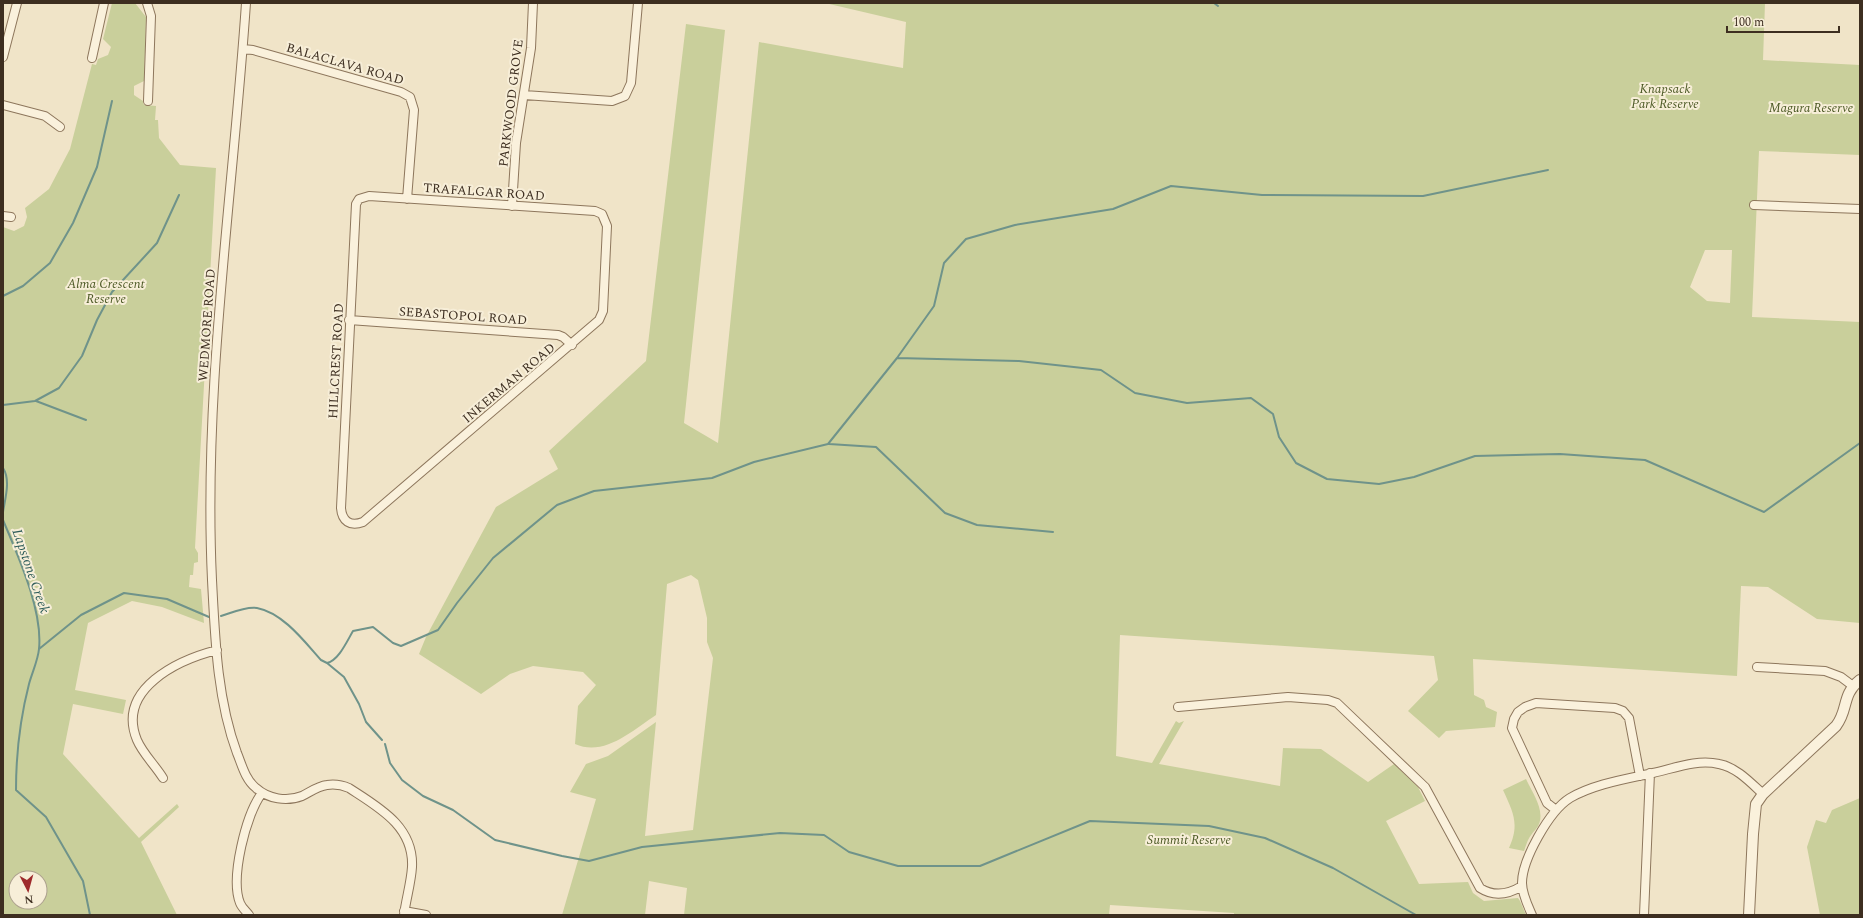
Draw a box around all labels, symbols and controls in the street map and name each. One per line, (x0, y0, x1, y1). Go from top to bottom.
scale bar (1727, 8, 1839, 34)
text: 100 m (1733, 13, 1764, 32)
street label: BALACLAVA ROAD (284, 38, 406, 90)
street label: PARKWOOD GROVE (493, 38, 529, 168)
park label: Knapsack Park Reserve (1631, 79, 1699, 114)
park label: Magura Reserve (1769, 98, 1854, 118)
street label: TRAFALGAR ROAD (423, 178, 545, 206)
street label: WEDMORE ROAD (193, 268, 221, 382)
park label: Alma Crescent Reserve (66, 274, 146, 309)
street label: SEBASTOPOL ROAD (398, 302, 528, 330)
street label: HILLCREST ROAD (323, 303, 349, 419)
street label: INKERMAN ROAD (458, 338, 560, 428)
water label: Lapstone Creek (7, 526, 55, 617)
park label: Summit Reserve (1147, 830, 1231, 850)
north arrow (8, 870, 48, 910)
text: N (24, 891, 34, 908)

